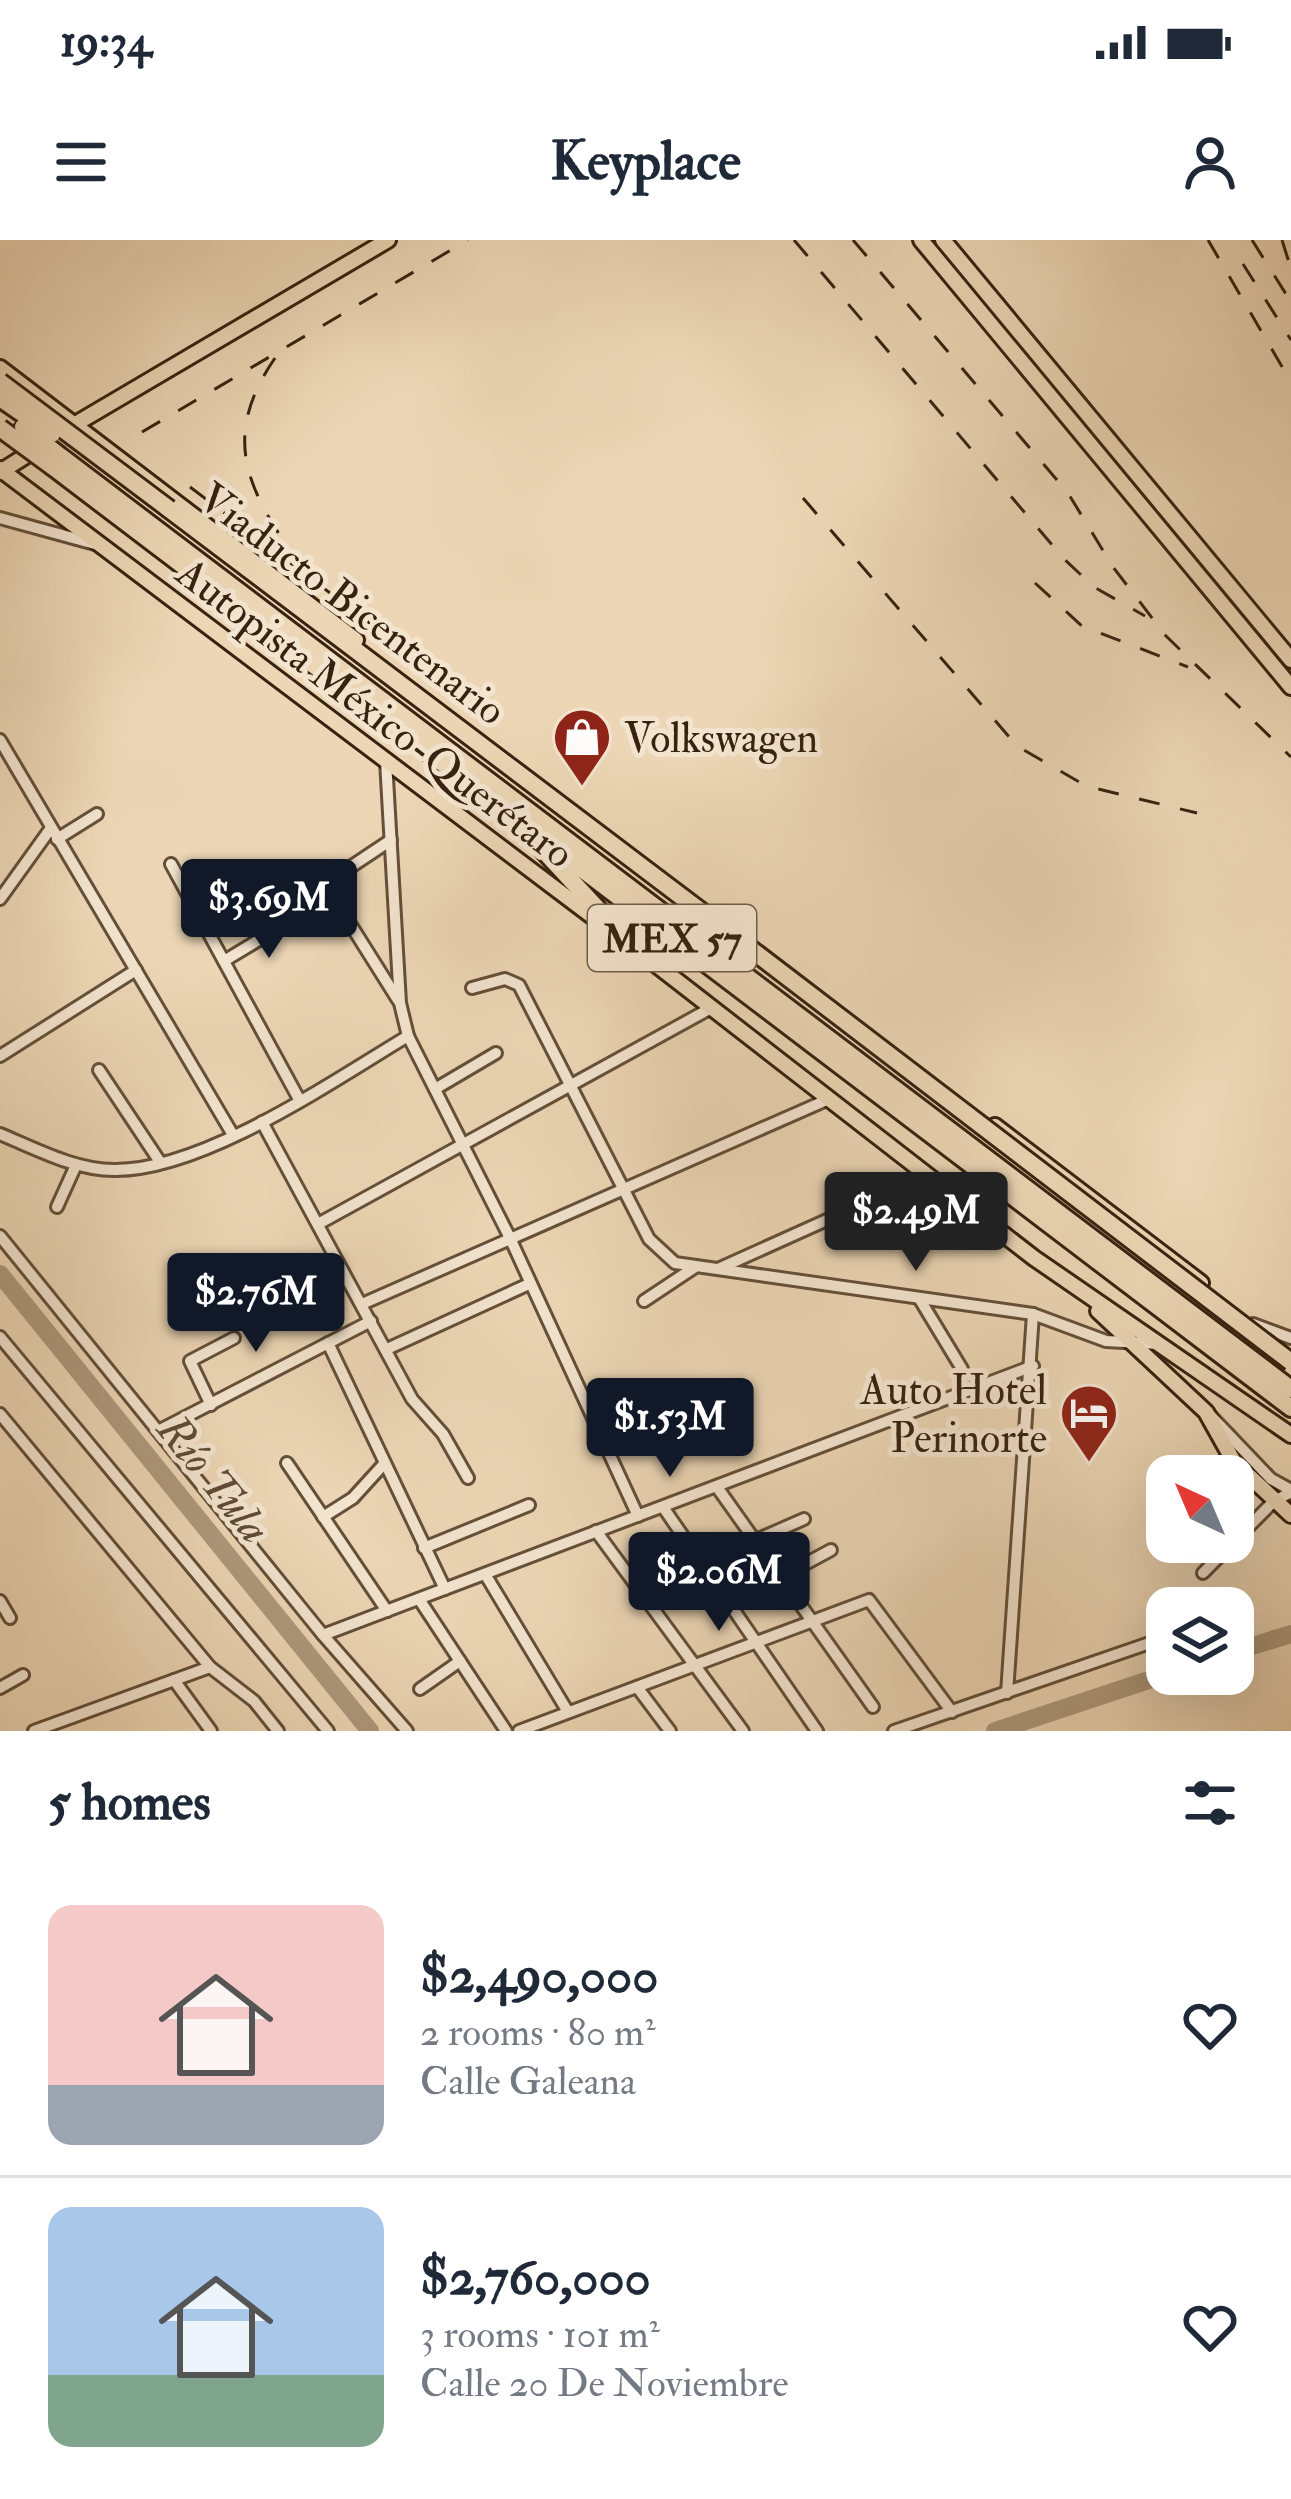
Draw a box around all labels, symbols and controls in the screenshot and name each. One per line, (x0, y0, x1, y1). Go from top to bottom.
text: 19:34 (60, 14, 151, 70)
text: Keyplace (550, 128, 741, 196)
icon: menu (48, 129, 114, 195)
icon: person (1177, 129, 1243, 195)
street label: Viaducto Bicentenario (188, 472, 516, 737)
street label: Autopista México-Querétaro (165, 546, 584, 880)
shop icon: Volkswagen (551, 706, 613, 788)
place label: Volkswagen (624, 713, 818, 765)
pin: $3.69M (171, 859, 367, 961)
text: $3.69M (208, 873, 330, 922)
road number: MEX 57 (588, 905, 756, 971)
pin: $2.49M (818, 1172, 1014, 1274)
text: $2.49M (852, 1186, 980, 1235)
pin: $2.76M (158, 1253, 354, 1355)
text: $2.76M (194, 1267, 318, 1316)
place label: Auto Hotel Perinorte (859, 1365, 1047, 1465)
pin: $1.53M (572, 1378, 768, 1480)
hotel icon: Auto Hotel Perinorte (1058, 1382, 1120, 1464)
text: $1.53M (614, 1392, 726, 1441)
water label: Río Tula (144, 1403, 282, 1555)
north arrow (1146, 1455, 1254, 1563)
map controls (1146, 1455, 1254, 1695)
pin: $2.06M (621, 1532, 817, 1634)
text: $2.06M (656, 1546, 782, 1595)
button: layers (1146, 1587, 1254, 1695)
icon: filters (1177, 1770, 1243, 1836)
text: 5 homes (48, 1771, 211, 1835)
text: $2,490,000 (420, 1944, 658, 2008)
icon: home (144, 1953, 288, 2097)
icon: heart (1177, 1992, 1243, 2058)
text: 2 rooms · 80 m² (420, 2008, 655, 2057)
text: Calle Galeana (420, 2057, 636, 2106)
text: $2,760,000 (420, 2246, 651, 2310)
icon: home (144, 2255, 288, 2399)
icon: heart (1177, 2294, 1243, 2360)
text: 3 rooms · 101 m² (420, 2310, 660, 2359)
text: Calle 20 De Noviembre (420, 2359, 789, 2408)

